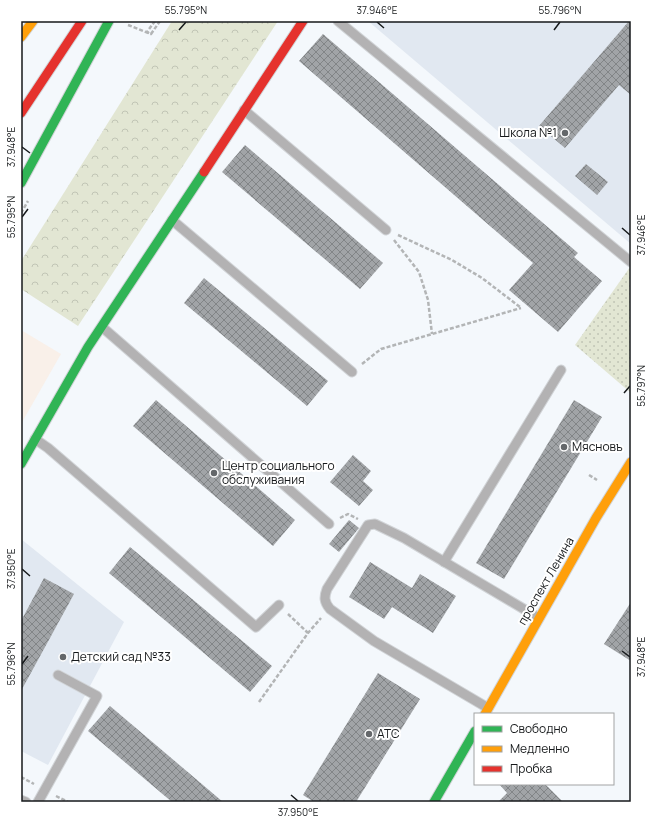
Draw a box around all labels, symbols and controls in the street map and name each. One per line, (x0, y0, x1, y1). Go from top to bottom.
text: 55.795°N (165, 3, 207, 17)
text: 37.946°E (357, 3, 398, 17)
text: 55.796°N (539, 3, 582, 17)
place label: Школа №1 (499, 124, 557, 141)
text: 37.948°E (4, 126, 18, 167)
marker: Школа №1 (560, 128, 570, 138)
text: 55.795°N (4, 196, 18, 238)
text: 37.946°E (634, 214, 648, 255)
text: 55.797°N (634, 365, 648, 407)
place label: Мясновъ (572, 438, 623, 455)
marker: Мясновъ (559, 442, 569, 452)
place label: Центр социального обслуживания (222, 457, 335, 488)
marker: Центр социального обслуживания (209, 468, 219, 478)
street label: проспект Ленина (513, 534, 578, 628)
text: 37.950°E (4, 548, 18, 589)
text: 37.948°E (634, 636, 648, 677)
text: 55.796°N (4, 642, 18, 685)
place label: Детский сад №33 (71, 648, 171, 665)
marker: Детский сад №33 (58, 652, 68, 662)
legend (474, 713, 614, 785)
text: Свободно (510, 720, 568, 737)
place label: АТС (377, 725, 400, 742)
marker: АТС (364, 729, 374, 739)
text: Медленно (510, 740, 570, 757)
text: Пробка (510, 760, 552, 777)
text: 37.950°E (278, 805, 319, 819)

